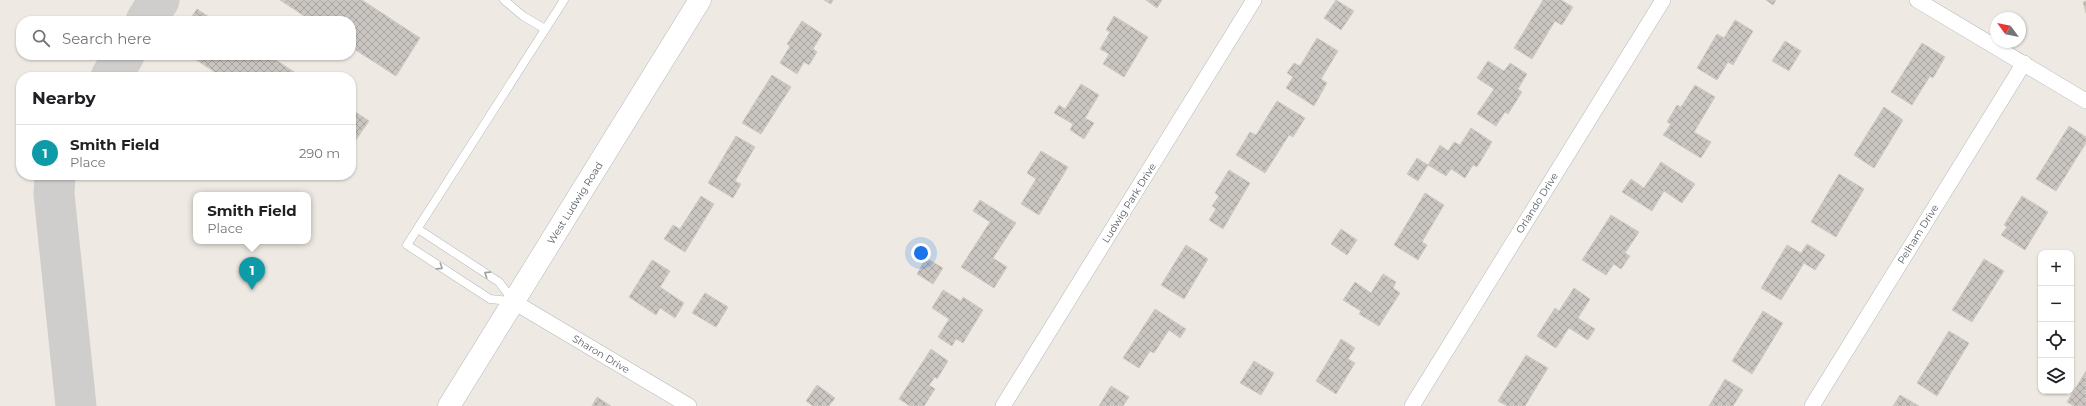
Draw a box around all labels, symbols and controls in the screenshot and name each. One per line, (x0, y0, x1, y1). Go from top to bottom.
north arrow (1990, 12, 2026, 48)
search box (16, 16, 356, 60)
icon: search (30, 27, 52, 49)
text: Search here (62, 29, 151, 48)
text: Nearby (32, 88, 96, 108)
text: Smith Field (70, 135, 159, 154)
text: 1 (42, 145, 48, 161)
text: 290 m (299, 145, 340, 161)
text: Place (70, 154, 106, 170)
street label: West Ludwig Road (544, 159, 606, 247)
street label: Ludwig Park Drive (1099, 161, 1159, 245)
street label: Orlando Drive (1513, 170, 1561, 236)
popup (193, 192, 311, 244)
text: Smith Field (207, 201, 297, 220)
street label: Pelham Drive (1895, 202, 1941, 266)
text: Place (207, 220, 243, 236)
your location (911, 243, 931, 263)
map controls (2038, 250, 2074, 394)
button: + (2038, 250, 2074, 286)
pin: 1 (239, 257, 265, 290)
one-way arrow (436, 262, 443, 269)
one-way arrow (484, 271, 491, 279)
button: − (2038, 286, 2074, 322)
button: locate (2038, 322, 2074, 358)
street label: Sharon Drive (570, 332, 632, 376)
button: layers (2038, 358, 2074, 394)

